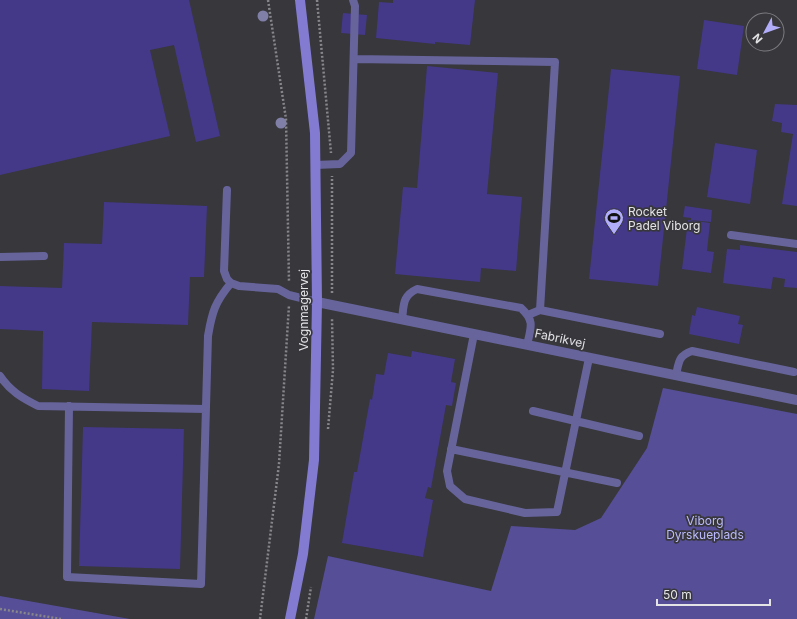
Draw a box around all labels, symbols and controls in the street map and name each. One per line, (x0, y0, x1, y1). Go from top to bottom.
north arrow (745, 12, 785, 52)
text: N (749, 31, 765, 46)
place label: Rocket Padel Viborg (628, 204, 700, 233)
sports icon: Rocket Padel Viborg (603, 207, 625, 235)
street label: Vognmagervej (296, 269, 311, 351)
street label: Fabrikvej (533, 325, 587, 351)
park label: Viborg Dyrskueplads (666, 513, 744, 542)
scale bar (657, 581, 770, 607)
text: 50 m (663, 587, 692, 602)

